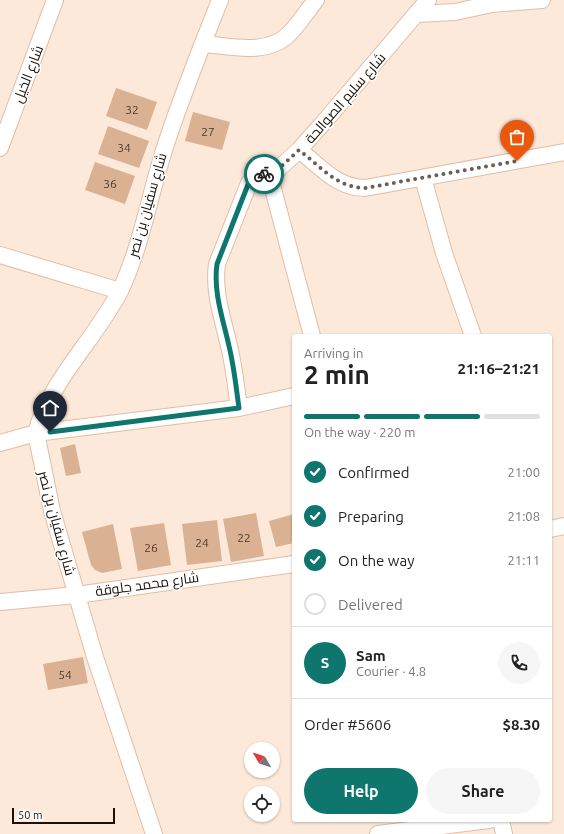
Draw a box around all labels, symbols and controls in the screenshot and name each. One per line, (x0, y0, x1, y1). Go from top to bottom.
street label: شارع الخيل (10, 43, 47, 105)
street label: شارع سليم الصوالحة (301, 50, 390, 148)
house number: 32 (125, 103, 139, 116)
pin (500, 120, 534, 161)
house number: 27 (201, 125, 215, 138)
icon: bag (506, 126, 528, 148)
house number: 34 (117, 141, 131, 154)
street label: شارع سفيان بن نصر (124, 151, 171, 260)
courier (244, 154, 284, 194)
icon: bike (253, 163, 275, 185)
house number: 36 (103, 177, 117, 190)
text: Arriving in (304, 346, 363, 360)
text: 2 min (304, 360, 370, 389)
text: 21:16–21:21 (457, 360, 540, 377)
pin (33, 391, 67, 432)
icon: home (39, 397, 61, 419)
text: On the way · 220 m (304, 425, 416, 439)
icon: check (304, 461, 326, 483)
text: Confirmed (338, 464, 410, 481)
text: 21:00 (507, 465, 540, 479)
street label: شارع سفيان بن نصر (34, 468, 79, 577)
icon: check (304, 505, 326, 527)
text: Preparing (338, 508, 404, 525)
text: 21:08 (507, 509, 540, 523)
house number: 22 (237, 531, 251, 544)
house number: 24 (195, 536, 209, 549)
house number: 26 (144, 541, 158, 554)
icon: check (304, 549, 326, 571)
text: On the way (338, 552, 414, 569)
text: 21:11 (507, 553, 540, 567)
street label: شارع محمد جلوقة (94, 569, 200, 600)
text: Delivered (338, 596, 403, 613)
button: phone (498, 642, 540, 684)
text: Sam (356, 647, 386, 664)
text: S (321, 654, 329, 671)
text: Courier · 4.8 (356, 664, 426, 678)
house number: 54 (58, 668, 72, 681)
text: Order #5606 (304, 716, 391, 733)
text: $8.30 (502, 716, 540, 733)
north arrow (244, 742, 280, 778)
map controls (244, 742, 280, 822)
button: Help (304, 768, 418, 814)
button: Share (426, 768, 540, 814)
button: locate (244, 786, 280, 822)
scale bar (12, 806, 115, 825)
text: 50 m (18, 809, 42, 821)

